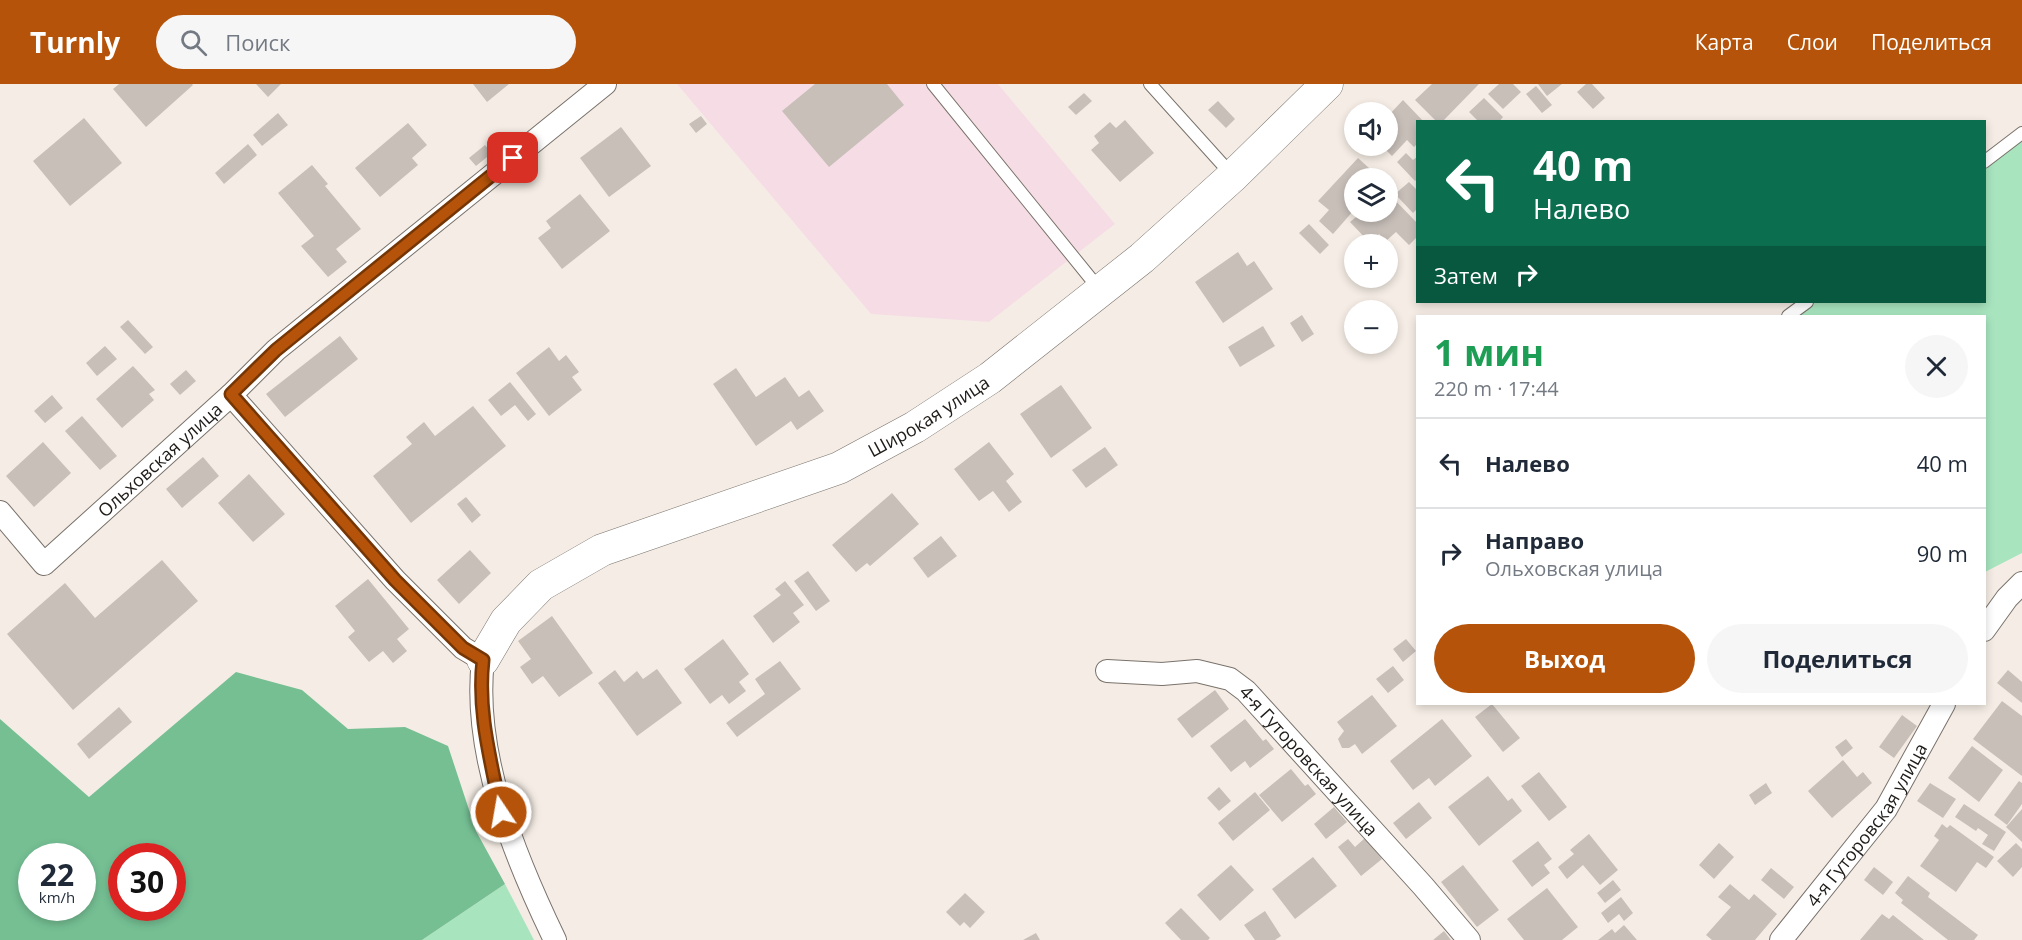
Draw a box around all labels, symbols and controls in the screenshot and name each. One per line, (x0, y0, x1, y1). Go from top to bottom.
search box (156, 15, 576, 69)
text: Turnly (30, 23, 120, 61)
icon: search (177, 26, 210, 59)
text: Поиск (225, 27, 290, 57)
text: Карта (1695, 28, 1754, 56)
text: Слои (1787, 28, 1838, 56)
text: Поделиться (1871, 28, 1992, 56)
map controls (1344, 102, 1398, 354)
button: sound (1344, 102, 1398, 156)
pin (487, 132, 538, 183)
text: 40 m (1533, 136, 1633, 193)
icon: arrive (496, 141, 529, 174)
icon: left (1434, 144, 1512, 222)
button: layers (1344, 168, 1398, 222)
text: Налево (1533, 190, 1630, 227)
button: + (1344, 234, 1398, 288)
icon: right (1510, 258, 1543, 291)
text: Затем (1434, 260, 1498, 290)
button: − (1344, 300, 1398, 354)
text: 1 мин (1434, 328, 1544, 377)
button: close (1905, 335, 1968, 398)
street label: Широкая улица (864, 370, 994, 462)
text: 220 m · 17:44 (1434, 375, 1559, 402)
street label: Ольховская улица (92, 397, 227, 522)
icon: left (1434, 447, 1467, 480)
text: Налево (1485, 448, 1570, 478)
text: 40 m (1917, 448, 1968, 478)
text: Направо (1485, 525, 1584, 555)
icon: right (1434, 537, 1467, 570)
text: 90 m (1917, 538, 1968, 568)
text: Ольховская улица (1485, 555, 1663, 582)
button: Выход (1434, 624, 1695, 693)
button: Поделиться (1707, 624, 1968, 693)
street label: 4-я Гуторовская улица (1235, 680, 1384, 841)
street label: 4-я Гуторовская улица (1801, 739, 1932, 911)
position arrow (469, 780, 533, 844)
speed limit sign: 30 (108, 843, 186, 921)
text: 22 (40, 854, 74, 895)
text: km/h (39, 887, 75, 907)

